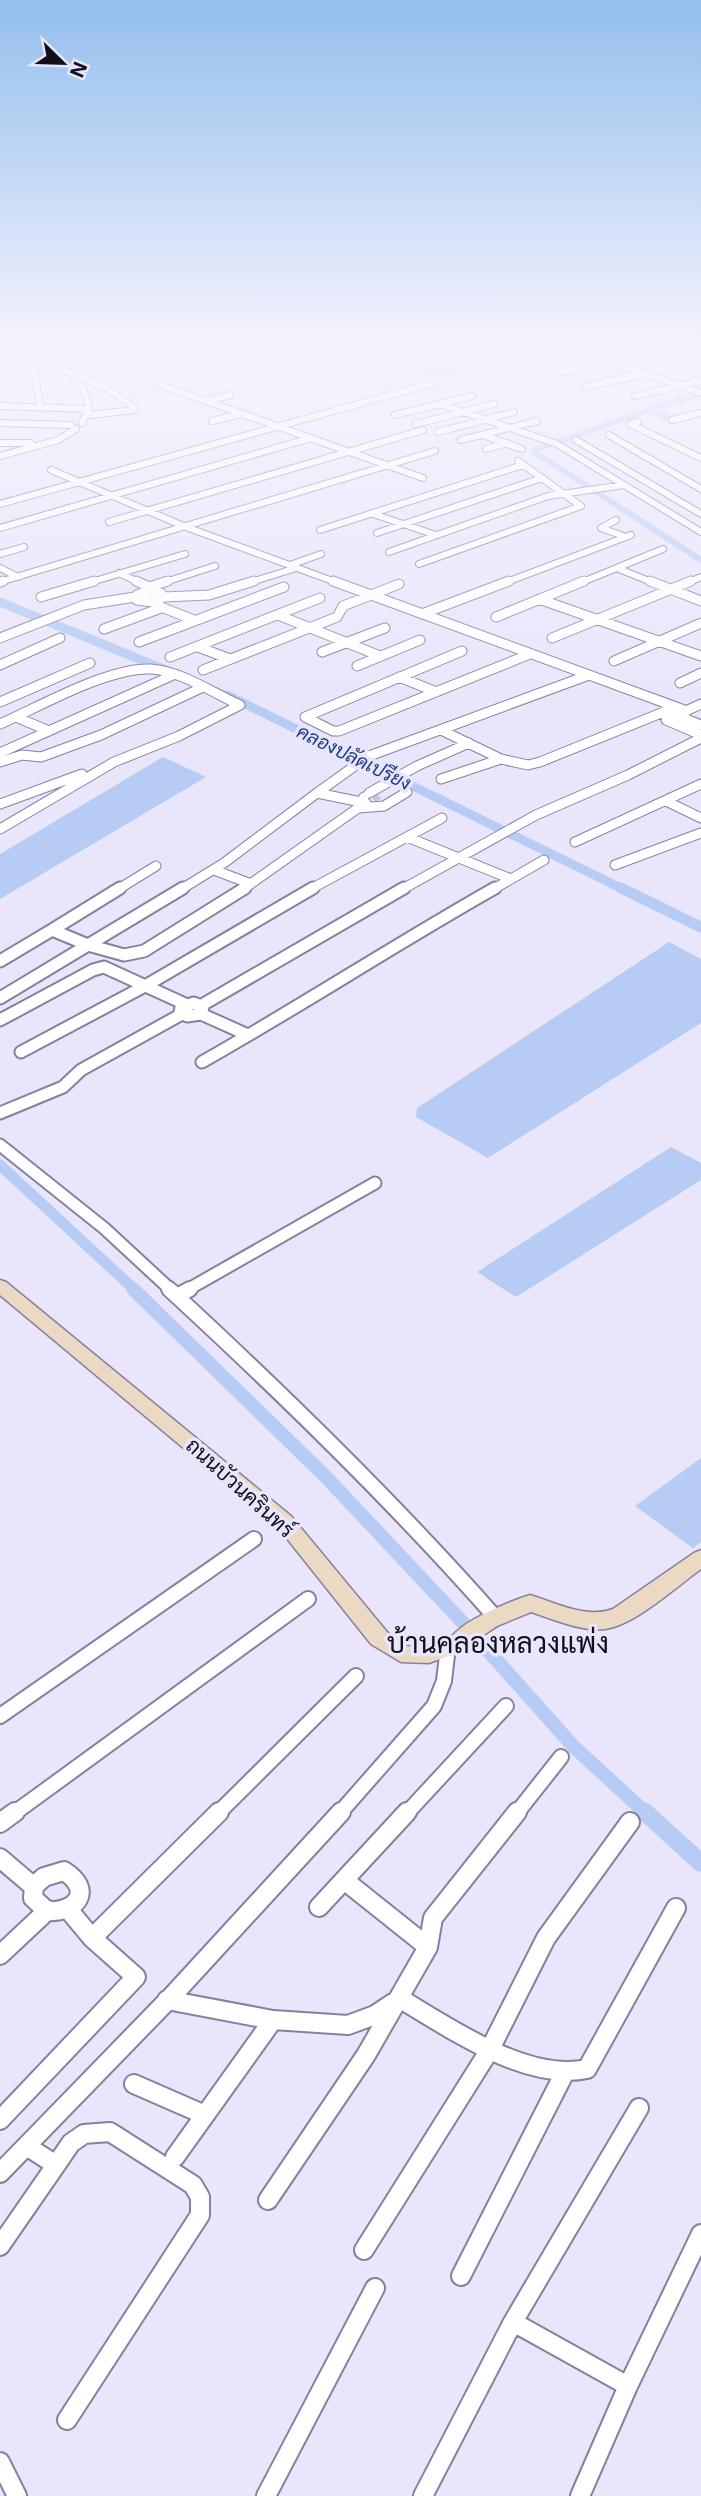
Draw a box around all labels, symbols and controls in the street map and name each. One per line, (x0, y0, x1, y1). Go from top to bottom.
north arrow (28, 28, 98, 98)
text: N (65, 58, 92, 81)
water label: คลองปลัดเปรียง (293, 719, 415, 795)
street label: ถนนบัวนครินทร์ (181, 1432, 300, 1543)
district label: บ้านคลองหลวงแพ่ง (387, 1625, 609, 1660)

